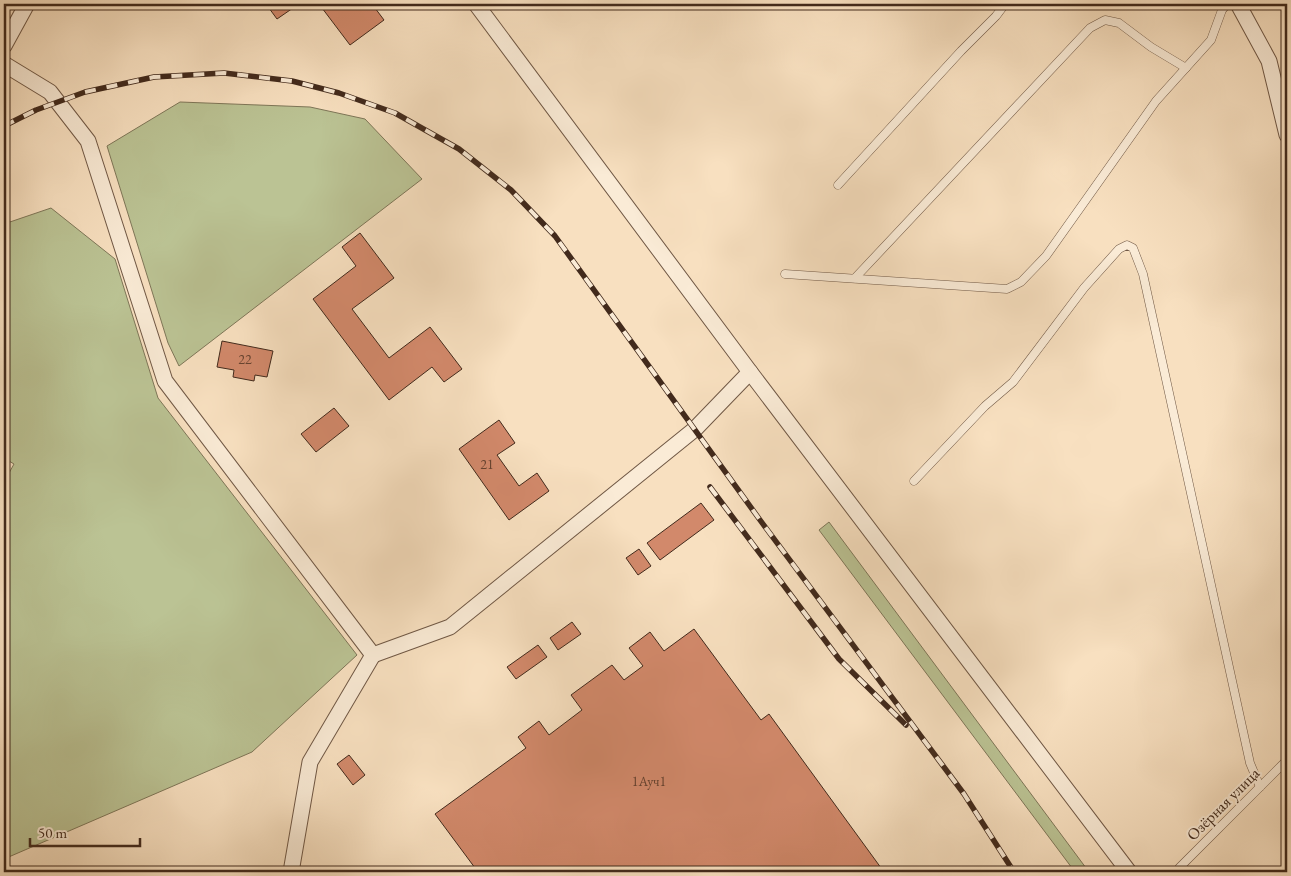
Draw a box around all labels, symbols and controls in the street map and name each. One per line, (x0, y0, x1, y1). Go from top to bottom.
house number: 22 (238, 350, 252, 368)
house number: 21 (480, 455, 494, 473)
street label: Озёрная улица (1182, 762, 1265, 845)
house number: 1Ауч1 (632, 772, 666, 790)
scale bar (30, 816, 140, 848)
text: 50 m (38, 823, 67, 842)

